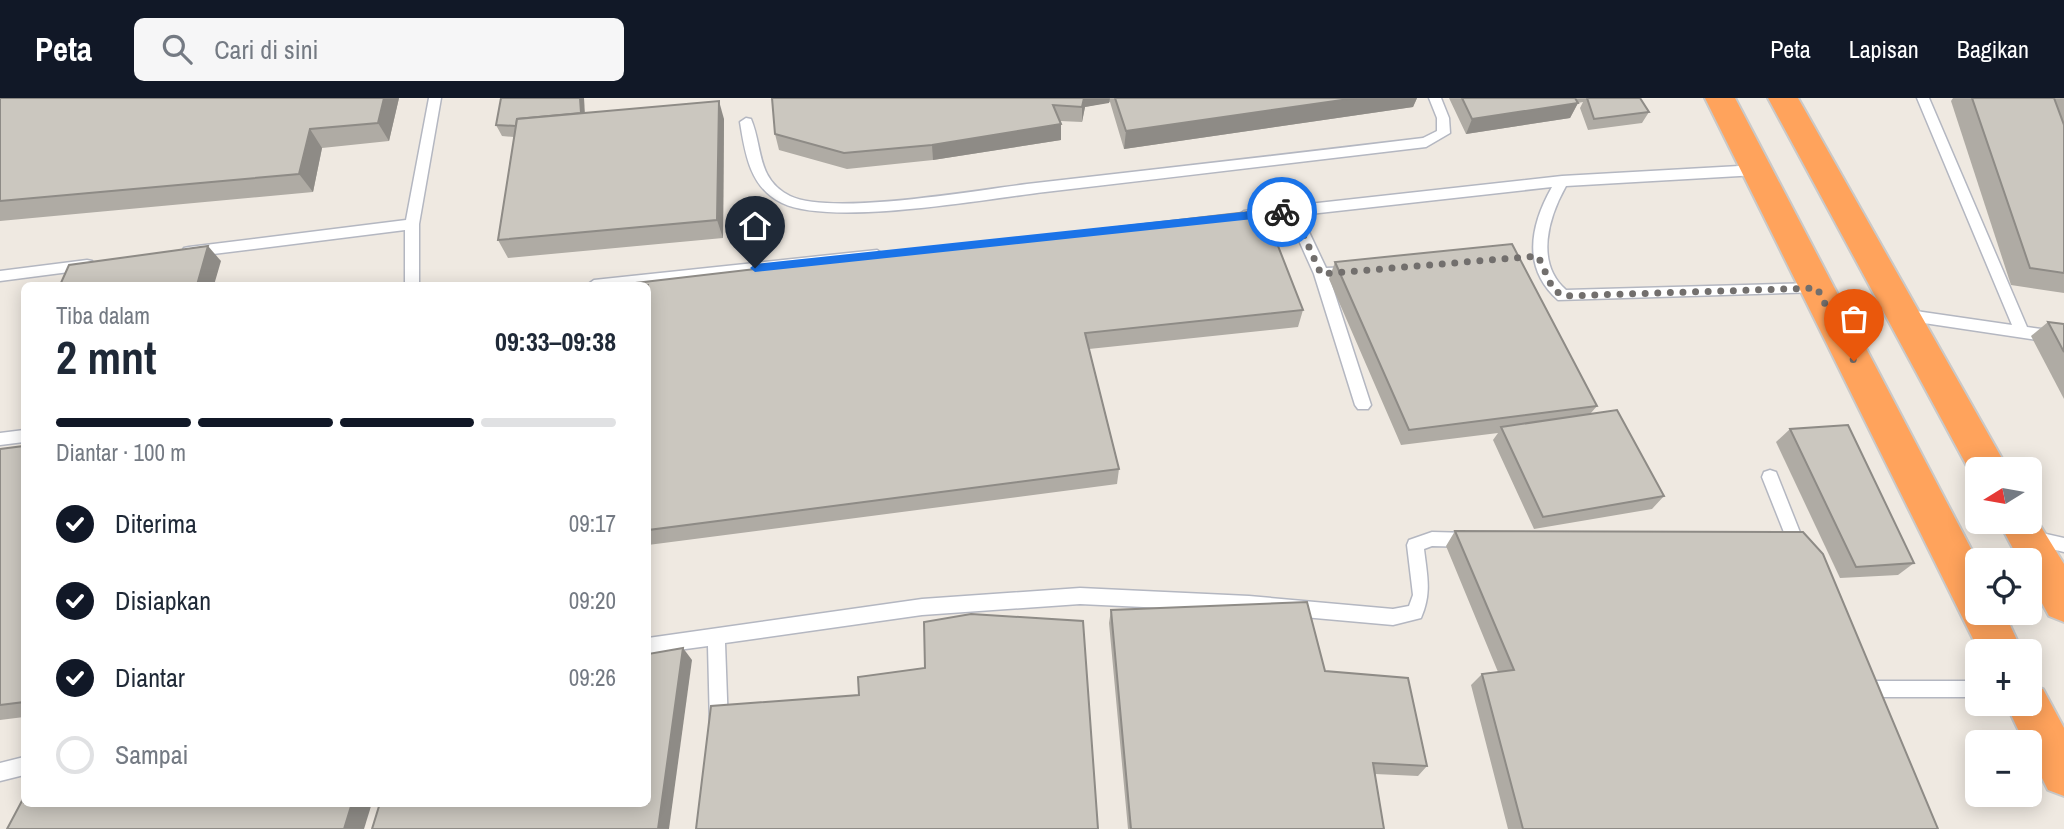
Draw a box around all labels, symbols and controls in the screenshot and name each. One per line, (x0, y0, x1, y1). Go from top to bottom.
search box (134, 18, 624, 81)
text: Peta (35, 27, 92, 71)
icon: search (158, 30, 196, 68)
text: Cari di sini (214, 32, 318, 67)
text: Peta (1770, 33, 1811, 65)
text: Lapisan (1849, 33, 1919, 65)
text: Bagikan (1957, 33, 2029, 65)
courier (1247, 177, 1317, 247)
icon: bike (1263, 193, 1301, 231)
pin (725, 196, 785, 268)
icon: home (736, 207, 774, 245)
pin (1824, 289, 1884, 361)
text: Tiba dalam (56, 300, 150, 331)
icon: bag (1835, 300, 1873, 338)
text: 09:33–09:38 (495, 324, 616, 359)
text: 2 mnt (56, 326, 157, 388)
text: Diantar · 100 m (56, 437, 186, 468)
north arrow (1965, 457, 2042, 534)
map controls (1965, 457, 2042, 807)
icon: check (56, 505, 94, 543)
text: Diterima (115, 506, 197, 541)
text: 09:17 (569, 508, 616, 539)
button: locate (1965, 548, 2042, 625)
icon: check (56, 582, 94, 620)
text: Disiapkan (115, 583, 211, 618)
text: 09:20 (569, 585, 616, 616)
button: + (1965, 639, 2042, 716)
icon: check (56, 659, 94, 697)
text: Diantar (115, 660, 185, 695)
text: 09:26 (569, 662, 616, 693)
button: − (1965, 730, 2042, 807)
text: Sampai (115, 737, 188, 772)

